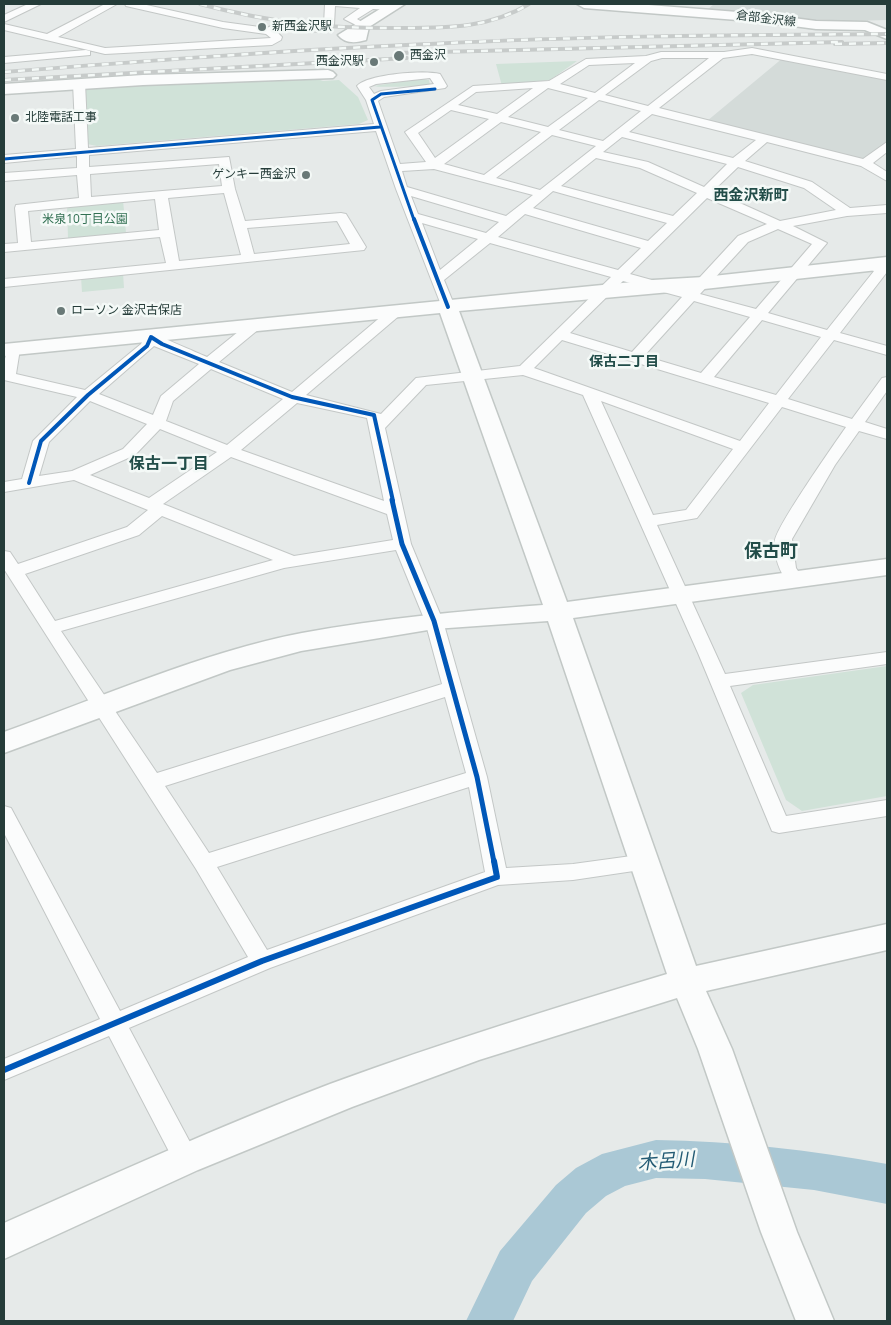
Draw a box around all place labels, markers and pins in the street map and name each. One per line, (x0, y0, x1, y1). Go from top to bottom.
place label: 新西金沢駅 (272, 20, 332, 34)
marker: 新西金沢駅 (256, 21, 268, 33)
marker: 西金沢 (392, 49, 406, 63)
place label: 西金沢 (410, 49, 446, 63)
place label: 西金沢駅 (316, 55, 364, 69)
marker: 西金沢駅 (368, 56, 380, 68)
place label: 北陸電話工事 (25, 111, 97, 125)
marker: 北陸電話工事 (9, 112, 21, 124)
place label: ゲンキー西金沢 (212, 168, 296, 182)
marker: ゲンキー西金沢 (300, 169, 312, 181)
place label: ローソン 金沢古保店 (71, 304, 182, 318)
marker: ローソン 金沢古保店 (55, 305, 67, 317)

